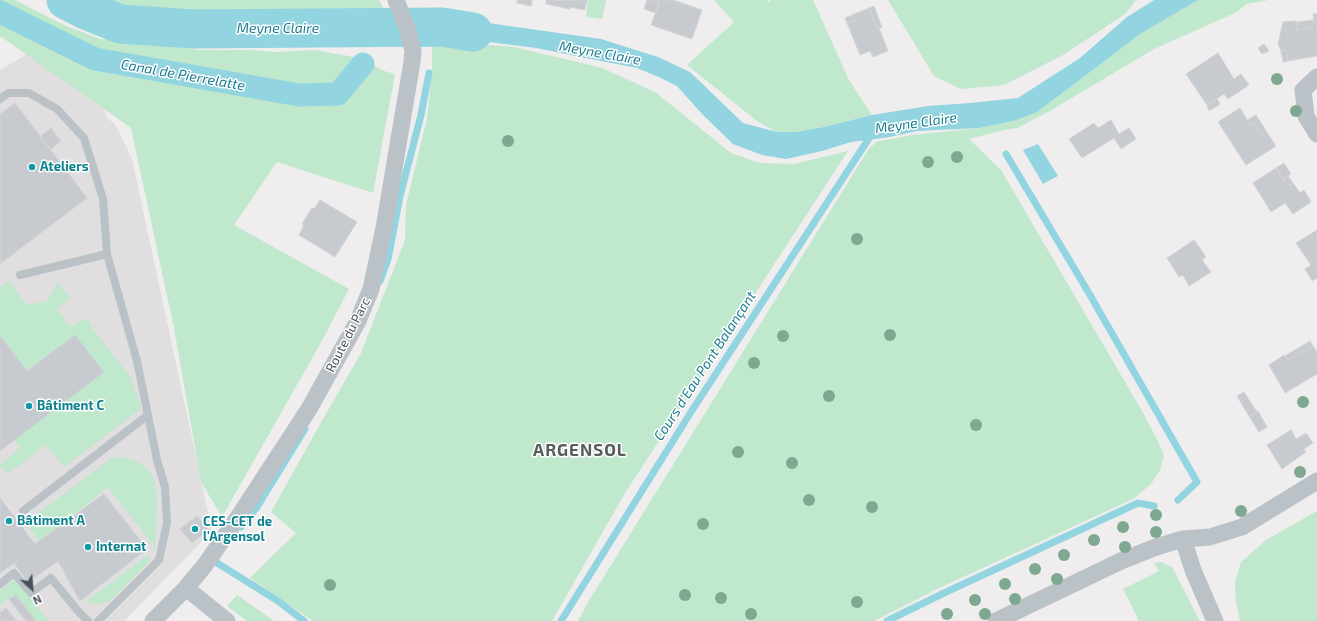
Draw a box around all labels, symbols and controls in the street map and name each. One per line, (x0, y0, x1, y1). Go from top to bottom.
water label: Meyne Claire (237, 20, 319, 36)
water label: Meyne Claire (558, 38, 642, 68)
water label: Canal de Pierrelatte (120, 56, 246, 94)
water label: Meyne Claire (874, 109, 958, 137)
place label: Ateliers (40, 159, 89, 175)
marker: Ateliers (27, 162, 37, 172)
water label: Cours d'Eau Pont Balançant (650, 288, 760, 444)
street label: Route du Parc (323, 295, 373, 375)
place label: Bâtiment C (37, 398, 104, 414)
marker: Bâtiment C (24, 401, 34, 411)
district label: ARGENSOL (533, 440, 627, 460)
place label: Bâtiment A (17, 513, 85, 529)
place label: CES-CET de l'Argensol (203, 514, 272, 545)
marker: Bâtiment A (4, 516, 14, 526)
marker: CES-CET de l'Argensol (190, 524, 200, 534)
place label: Internat (96, 539, 146, 555)
marker: Internat (83, 542, 93, 552)
north arrow (12, 569, 52, 609)
text: N (31, 593, 44, 608)

